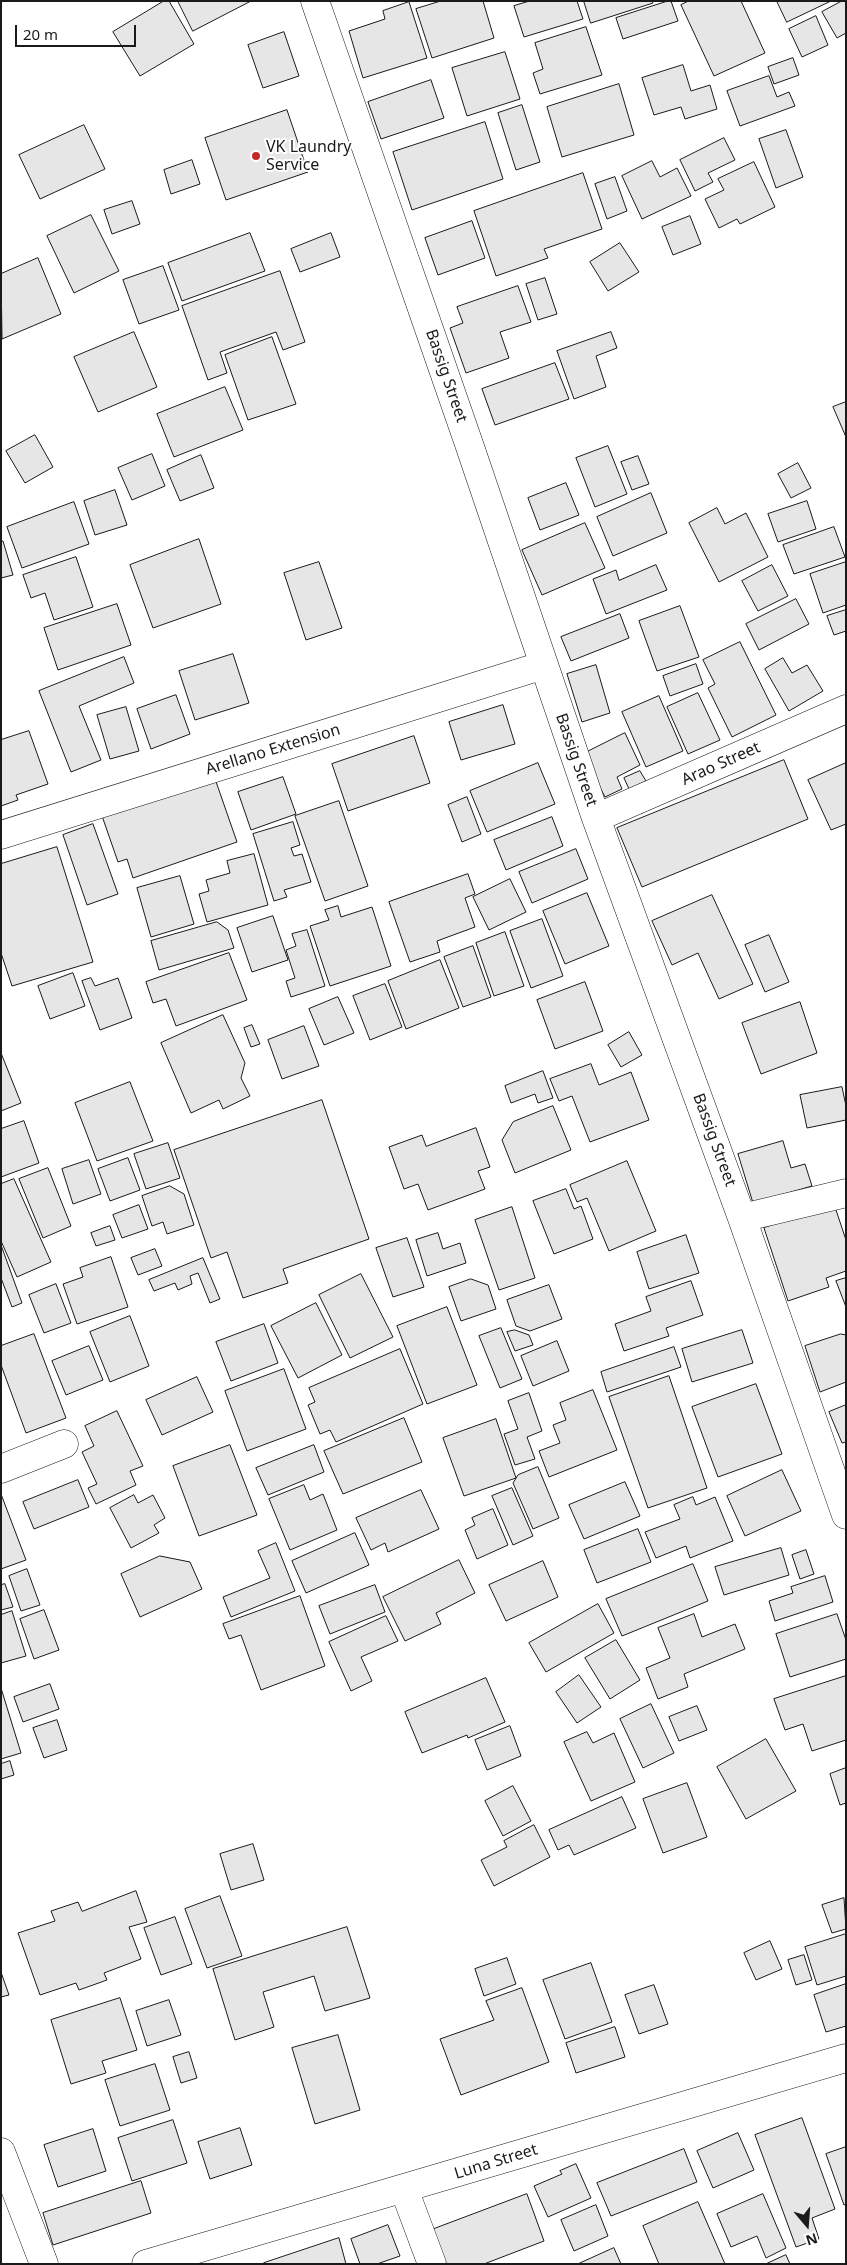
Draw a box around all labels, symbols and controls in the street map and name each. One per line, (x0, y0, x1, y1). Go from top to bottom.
scale bar (18, 15, 139, 47)
text: 20 m (23, 24, 58, 44)
place label: VK Laundry Service (266, 137, 351, 175)
marker: VK Laundry Service (250, 150, 262, 162)
street label: Bassig Street (421, 327, 471, 425)
street label: Bassig Street (551, 711, 601, 809)
street label: Arellano Extension (203, 720, 343, 780)
street label: Arao Street (679, 738, 763, 790)
street label: Bassig Street (688, 1091, 740, 1189)
street label: Luna Street (452, 2140, 540, 2184)
north arrow (782, 2200, 832, 2250)
text: N (803, 2229, 820, 2251)

